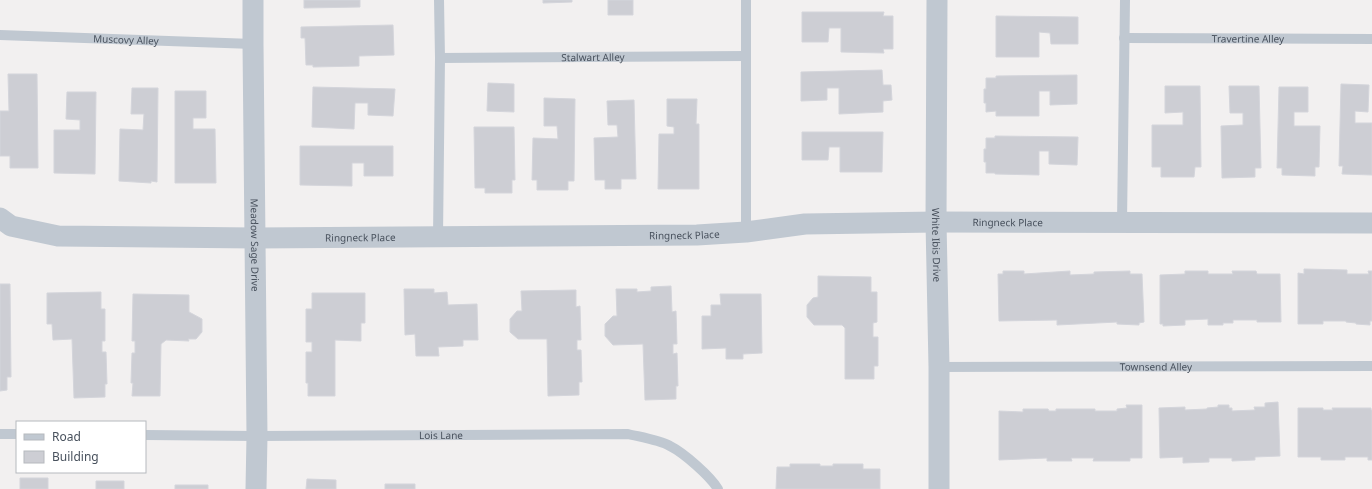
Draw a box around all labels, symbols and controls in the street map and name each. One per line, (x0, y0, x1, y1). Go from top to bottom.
street label: Muscovy Alley (93, 31, 160, 48)
street label: Travertine Alley (1212, 31, 1285, 46)
street label: Stalwart Alley (561, 50, 626, 64)
street label: Meadow Sage Drive (248, 198, 263, 292)
street label: White Ibis Drive (929, 208, 944, 283)
street label: Ringneck Place (972, 215, 1043, 229)
street label: Ringneck Place (649, 227, 720, 242)
street label: Ringneck Place (325, 230, 396, 245)
street label: Townsend Alley (1120, 359, 1193, 374)
legend (16, 421, 146, 473)
text: Road (52, 428, 81, 445)
street label: Lois Lane (419, 428, 463, 442)
text: Building (52, 448, 99, 465)

